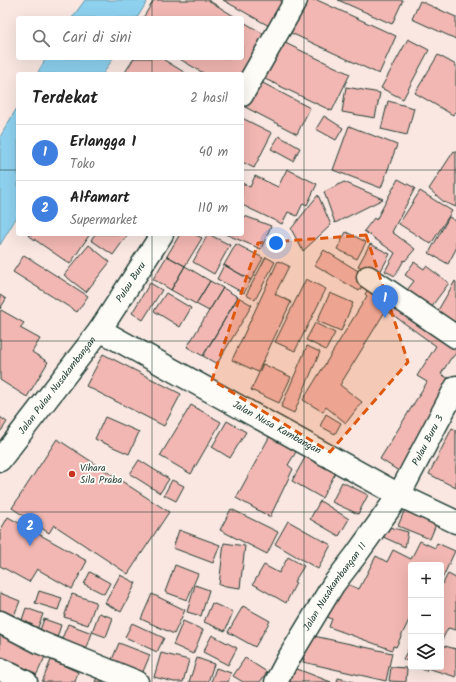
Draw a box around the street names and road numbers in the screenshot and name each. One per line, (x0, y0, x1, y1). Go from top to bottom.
street label: Pulau Buru (112, 258, 150, 306)
street label: Jalan Pulau Nusakambangan (14, 333, 100, 438)
street label: Jalan Nusa Kambangan (230, 397, 324, 459)
street label: Pulau Buru 3 (408, 412, 448, 468)
street label: Jalan Nusakambangan II (299, 539, 371, 634)

